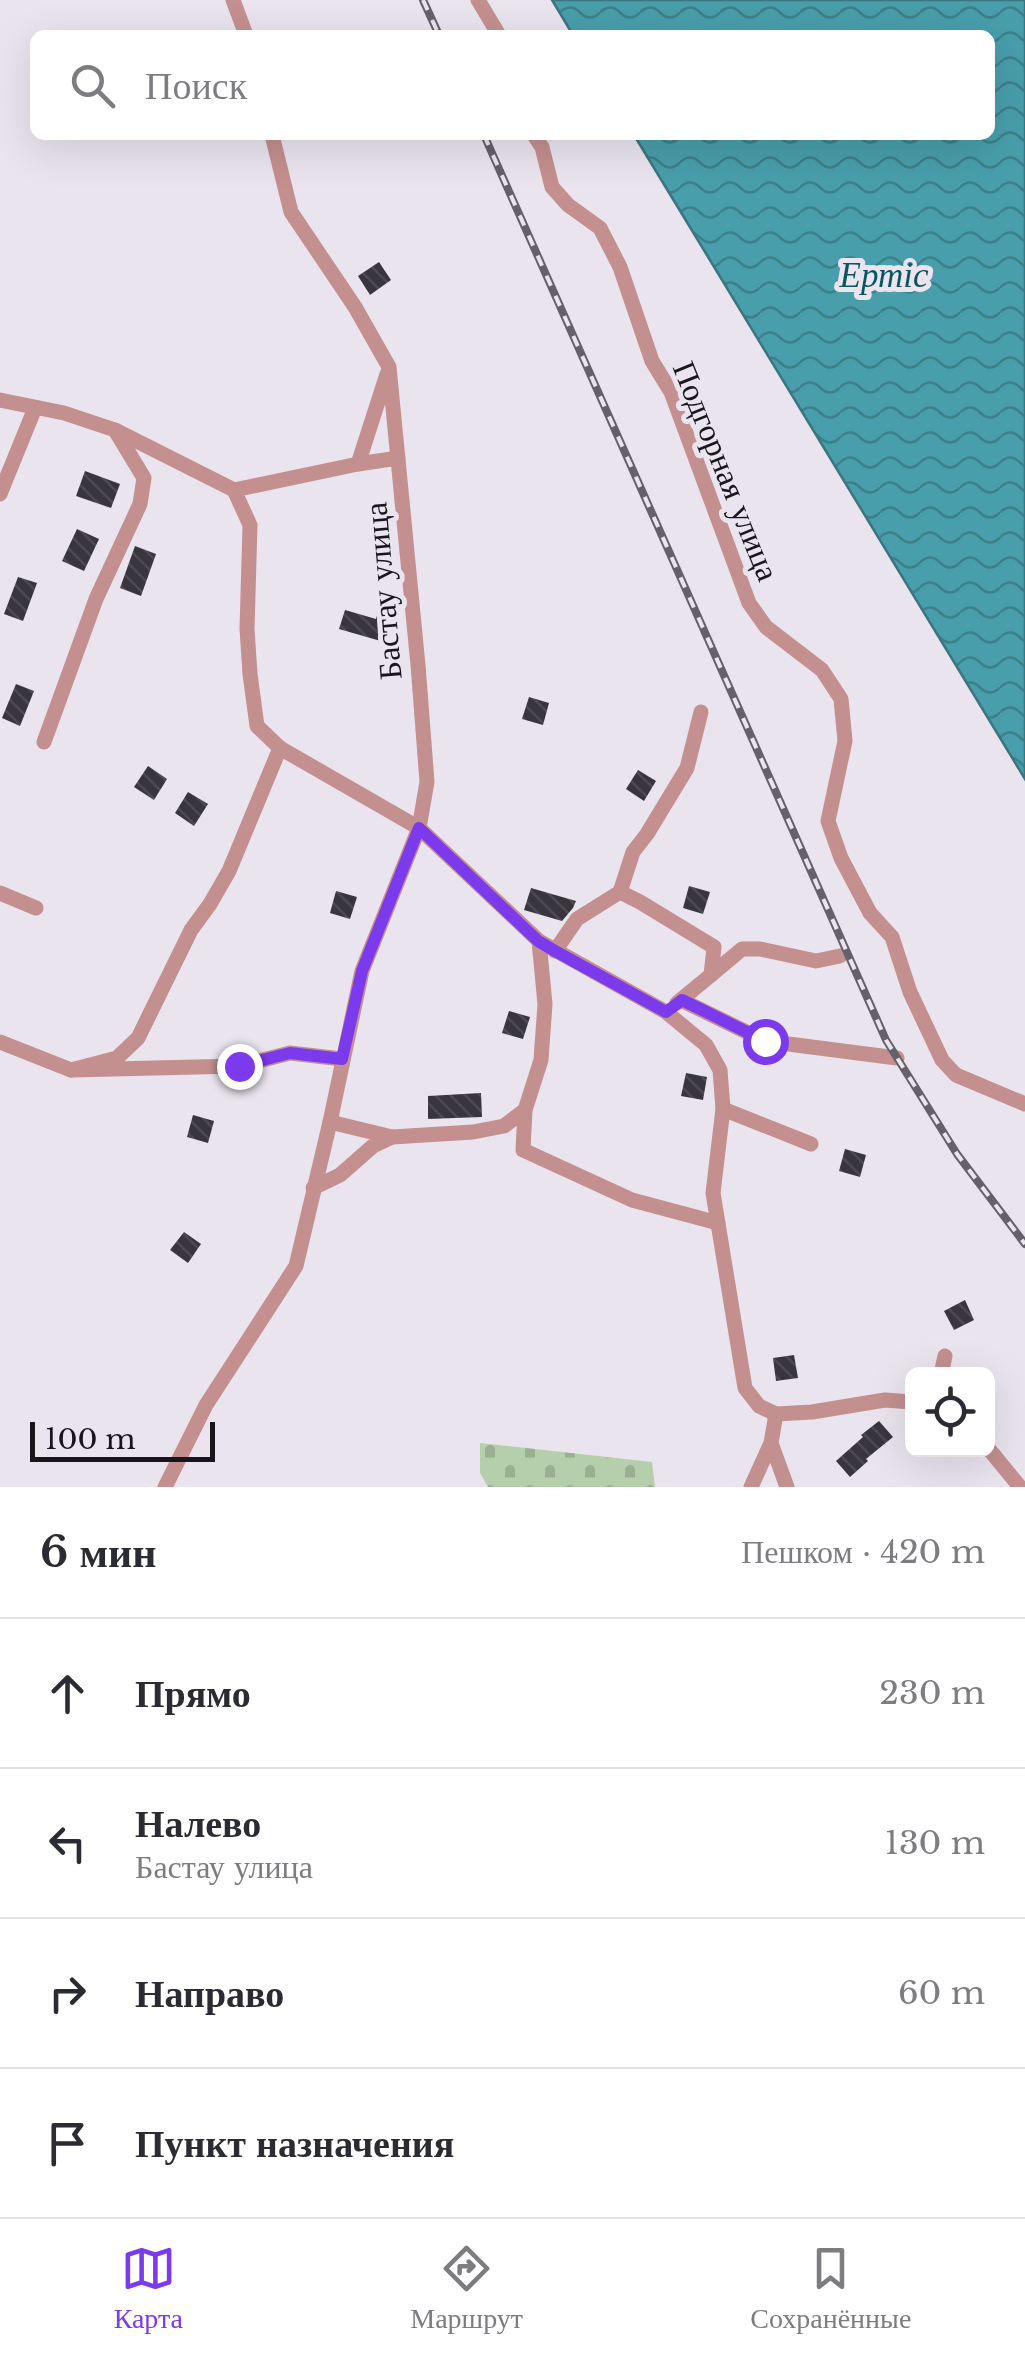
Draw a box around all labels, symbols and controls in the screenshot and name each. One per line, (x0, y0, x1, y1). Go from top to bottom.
search box (30, 30, 995, 140)
icon: search (65, 58, 120, 113)
text: Поиск (145, 62, 247, 109)
water label: Ертіс (839, 253, 929, 296)
street label: Подгорная улица (664, 355, 788, 587)
street label: Бастау улица (355, 501, 411, 681)
route start (743, 1019, 789, 1065)
route end (217, 1044, 263, 1090)
map controls (905, 1367, 995, 1457)
button: locate (905, 1367, 995, 1457)
scale bar (30, 1417, 215, 1462)
text: 100 m (45, 1422, 136, 1457)
text: 6 мин (40, 1526, 157, 1578)
text: Пешком · 420 m (741, 1532, 985, 1572)
icon: ahead (40, 1666, 95, 1721)
text: Прямо (135, 1670, 251, 1717)
text: 230 m (879, 1673, 985, 1713)
text: Налево (135, 1800, 261, 1847)
icon: left (40, 1816, 95, 1871)
text: 130 m (885, 1823, 985, 1863)
text: Бастау улица (135, 1847, 313, 1887)
icon: right (40, 1966, 95, 2021)
text: Направо (135, 1970, 284, 2017)
text: 60 m (898, 1973, 985, 2013)
icon: arrive (40, 2116, 95, 2171)
text: Пункт назначения (135, 2120, 454, 2167)
tab: Карта (114, 2241, 183, 2336)
tab: Маршрут (410, 2241, 523, 2336)
tab: Сохранённые (750, 2241, 911, 2336)

